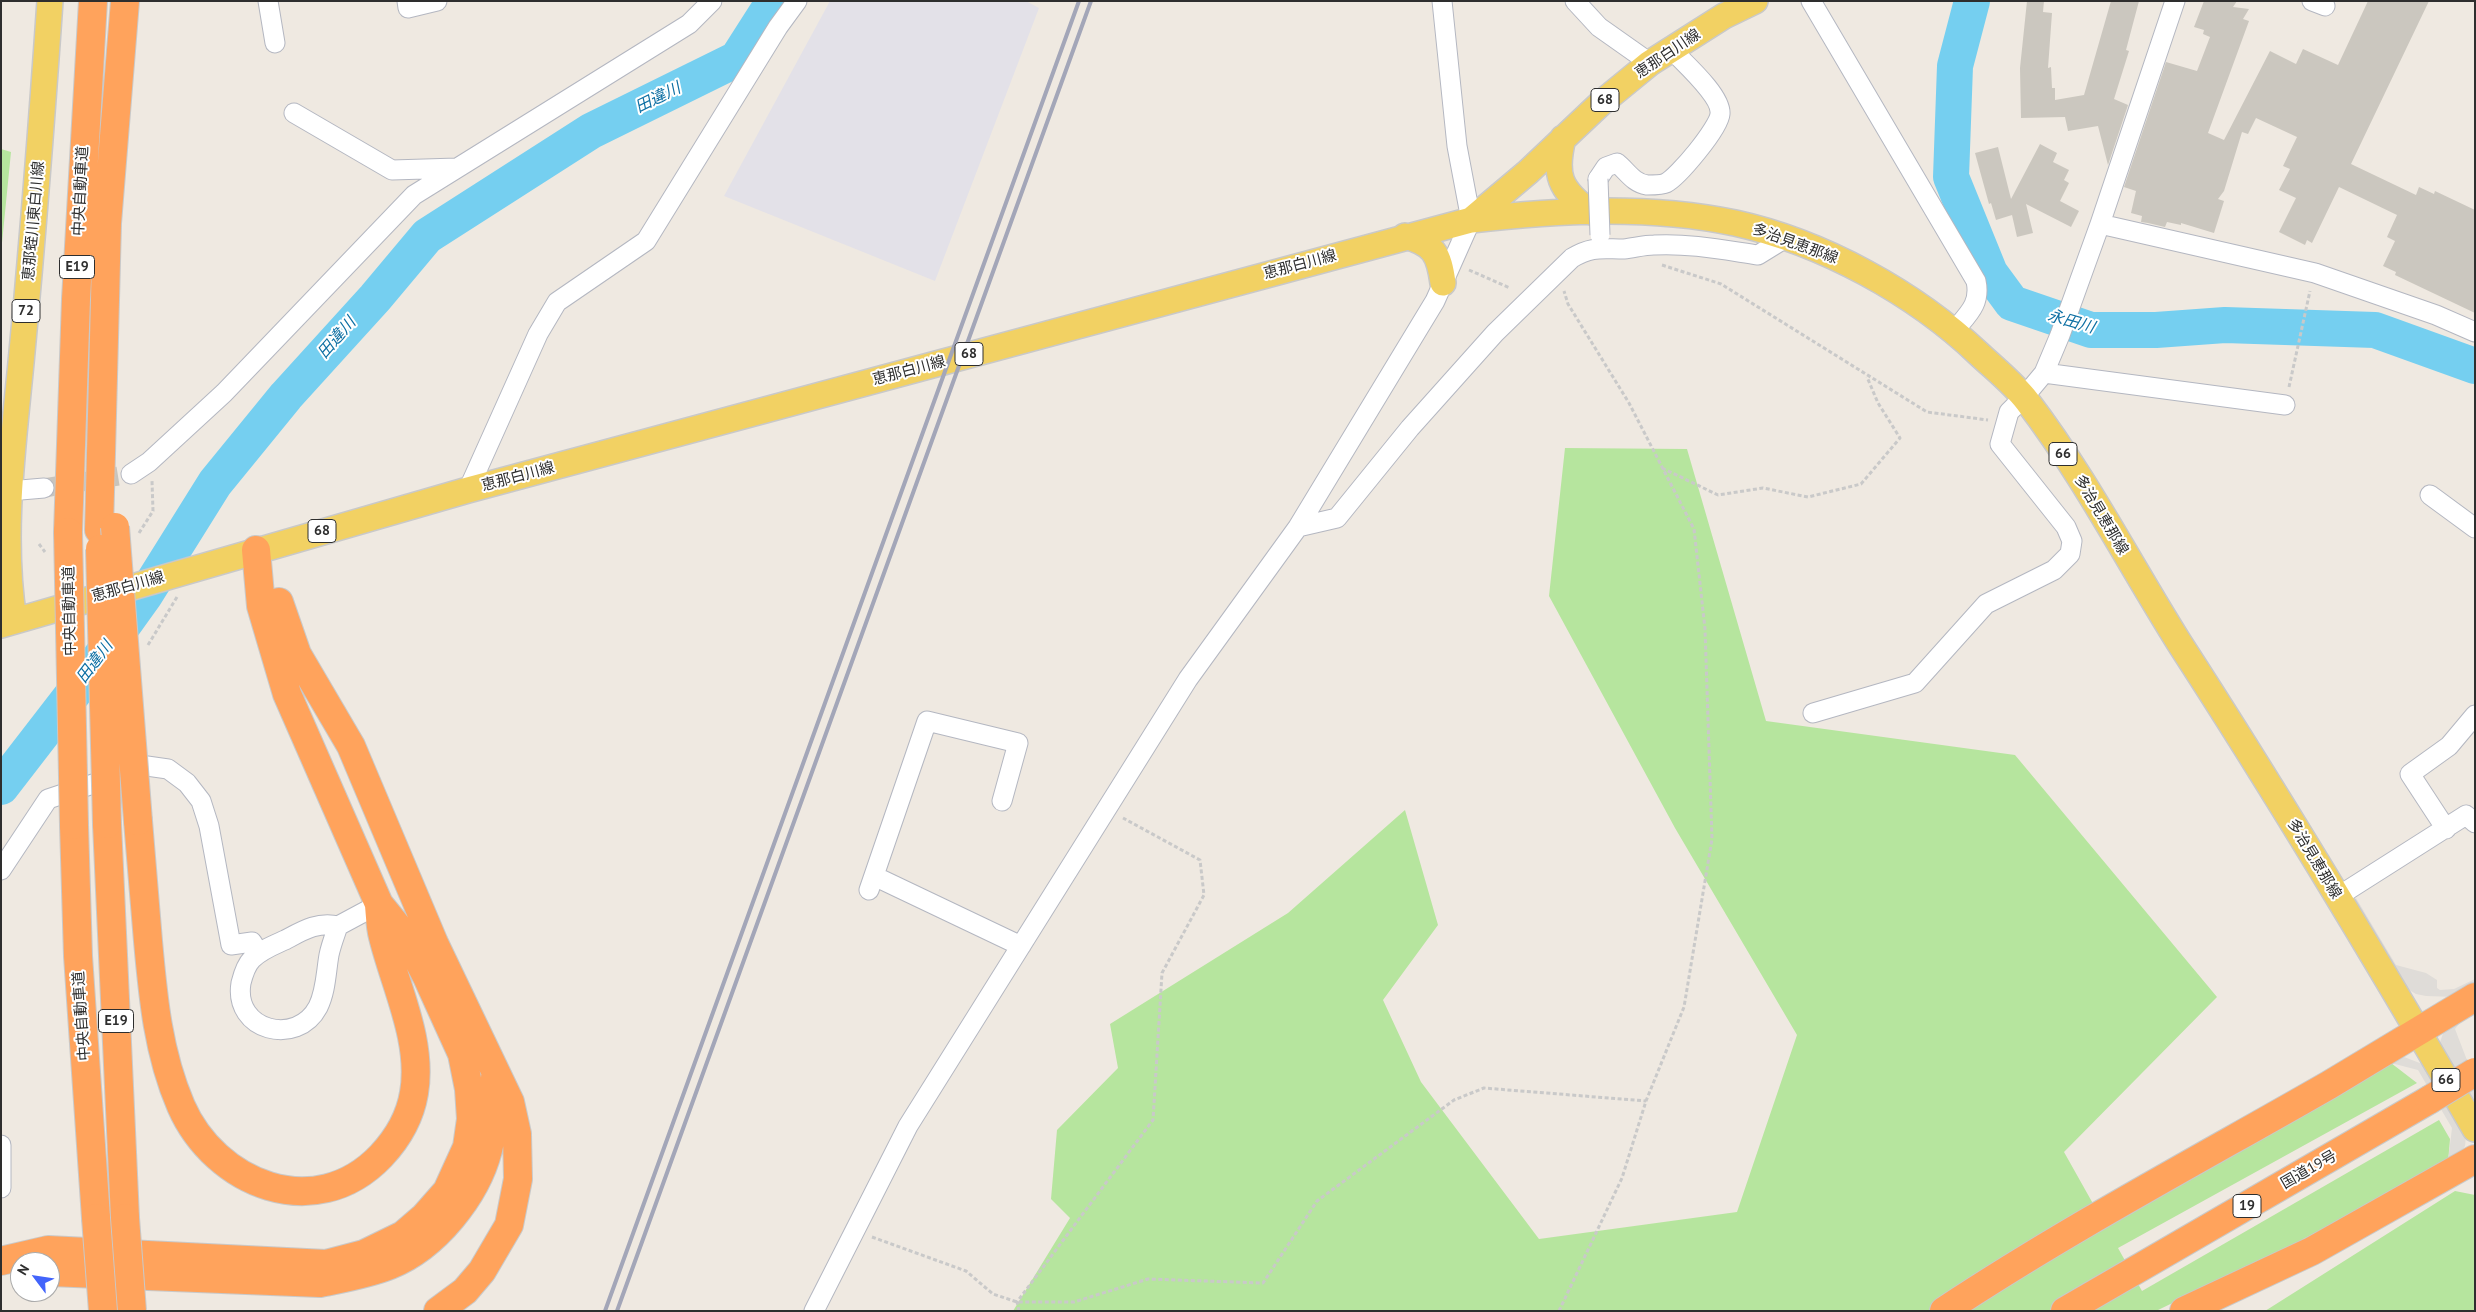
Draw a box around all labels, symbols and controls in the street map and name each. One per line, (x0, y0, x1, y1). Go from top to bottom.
street label: 恵那白川線 (1632, 26, 1704, 82)
water label: 田違川 (632, 79, 684, 117)
road number: 68 (1591, 88, 1619, 112)
street label: 中央自動車道 (70, 146, 92, 236)
street label: 恵那蛭川東白川線 (20, 160, 48, 282)
street label: 多治見恵那線 (1750, 220, 1840, 268)
street label: 恵那白川線 (1261, 247, 1339, 283)
road number: E19 (60, 256, 94, 278)
road number: 72 (12, 300, 40, 322)
water label: 永田川 (2045, 306, 2097, 338)
water label: 田違川 (314, 314, 360, 362)
road number: 68 (955, 342, 983, 366)
street label: 恵那白川線 (870, 353, 948, 389)
road number: 66 (2049, 442, 2077, 466)
street label: 恵那白川線 (479, 459, 557, 495)
street label: 多治見恵那線 (2070, 472, 2132, 558)
road number: 68 (308, 520, 336, 542)
street label: 中央自動車道 (60, 566, 80, 656)
street label: 恵那白川線 (89, 568, 167, 606)
water label: 田違川 (73, 637, 117, 687)
street label: 多治見恵那線 (2283, 816, 2345, 902)
street label: 中央自動車道 (70, 970, 94, 1062)
road number: E19 (98, 1009, 134, 1032)
road number: 66 (2432, 1068, 2460, 1092)
street label: 国道19号 (2278, 1147, 2340, 1193)
road number: 19 (2233, 1194, 2261, 1218)
north arrow (10, 1252, 60, 1302)
text: N (13, 1261, 33, 1278)

